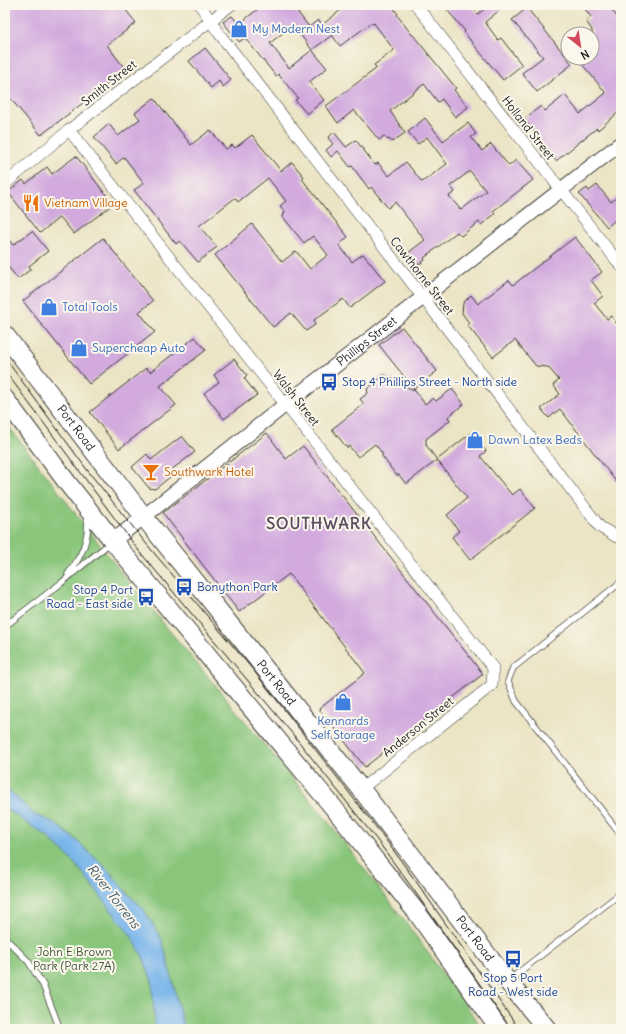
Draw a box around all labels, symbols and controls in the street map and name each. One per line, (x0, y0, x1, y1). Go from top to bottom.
shop icon: My Modern Nest (229, 19, 249, 39)
place label: My Modern Nest (252, 21, 340, 36)
north arrow (560, 26, 600, 66)
text: N (578, 47, 592, 63)
street label: Smith Street (78, 56, 139, 109)
street label: Holland Street (499, 93, 558, 162)
restaurant icon: Vietnam Village (21, 193, 41, 213)
place label: Vietnam Village (44, 195, 127, 210)
street label: Cawthorne Street (387, 234, 458, 318)
shop icon: Total Tools (39, 297, 59, 317)
place label: Total Tools (62, 299, 118, 314)
street label: Phillips Street (333, 313, 400, 369)
shop icon: Supercheap Auto (69, 338, 89, 358)
place label: Supercheap Auto (92, 340, 186, 355)
street label: Walsh Street (270, 367, 323, 429)
bus stop icon: Stop 4 Phillips Street - North side (319, 372, 339, 392)
place label: Stop 4 Phillips Street - North side (342, 374, 517, 389)
street label: Port Road (54, 402, 99, 454)
shop icon: Dawn Latex Beds (465, 430, 485, 450)
place label: Dawn Latex Beds (488, 432, 582, 447)
bar icon: Southwark Hotel (141, 462, 161, 482)
place label: Southwark Hotel (164, 464, 254, 479)
district label: SOUTHWARK (266, 513, 372, 533)
bus stop icon: Bonython Park (174, 577, 194, 597)
place label: Bonython Park (197, 579, 278, 594)
place label: Stop 4 Port Road - East side (46, 582, 133, 611)
bus stop icon: Stop 4 Port Road - East side (136, 587, 156, 607)
street label: Port Road (254, 657, 299, 708)
shop icon: Kennards Self Storage (333, 692, 353, 712)
street label: Anderson Street (379, 693, 456, 760)
place label: Kennards Self Storage (311, 713, 375, 742)
water label: River Torrens (83, 861, 145, 933)
street label: Port Road (453, 912, 498, 964)
park label: John E Brown Park (Park 27A) (33, 944, 115, 973)
bus stop icon: Stop 5 Port Road - West side (503, 949, 523, 969)
place label: Stop 5 Port Road - West side (468, 970, 558, 999)

